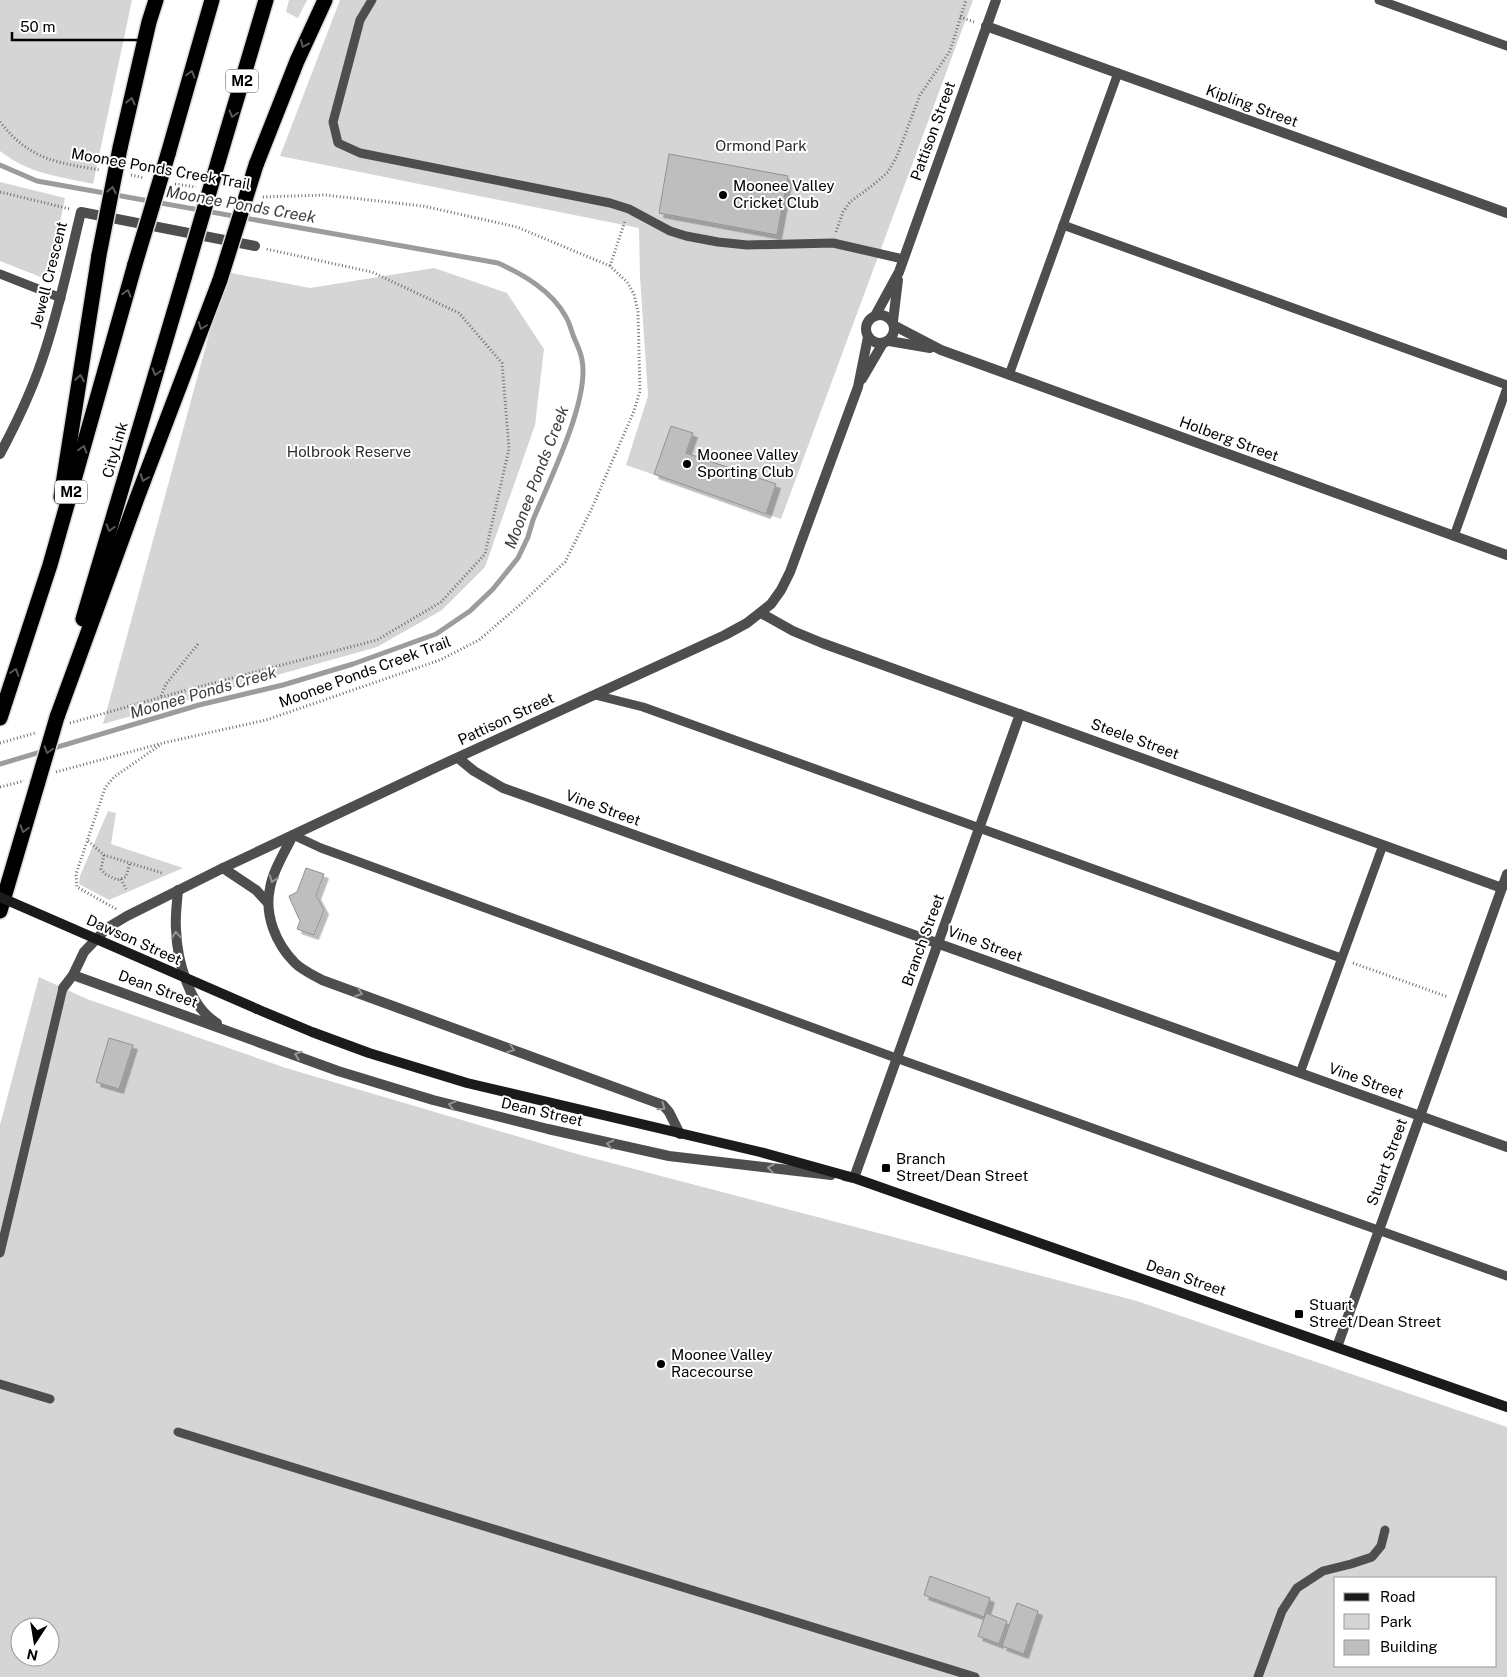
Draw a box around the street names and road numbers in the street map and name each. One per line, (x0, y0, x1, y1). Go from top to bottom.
road number: M2 (226, 70, 258, 92)
street label: Pattison Street (907, 79, 958, 183)
street label: Kipling Street (1204, 81, 1301, 130)
street label: Moonee Ponds Creek Trail (70, 144, 252, 193)
street label: Jewell Crescent (27, 219, 70, 330)
street label: Holberg Street (1177, 413, 1281, 464)
street label: CityLink (98, 420, 131, 480)
road number: M2 (55, 481, 87, 504)
street label: Moonee Ponds Creek Trail (276, 632, 453, 711)
street label: Pattison Street (455, 689, 557, 748)
street label: Steele Street (1089, 715, 1182, 762)
street label: Vine Street (563, 786, 643, 829)
street label: Branch Street (898, 891, 947, 988)
street label: Dawson Street (84, 911, 184, 968)
street label: Vine Street (945, 922, 1025, 965)
street label: Dean Street (116, 966, 200, 1011)
street label: Vine Street (1326, 1059, 1406, 1102)
street label: Dean Street (500, 1094, 585, 1129)
street label: Stuart Street (1363, 1116, 1410, 1208)
street label: Dean Street (1144, 1256, 1228, 1299)

